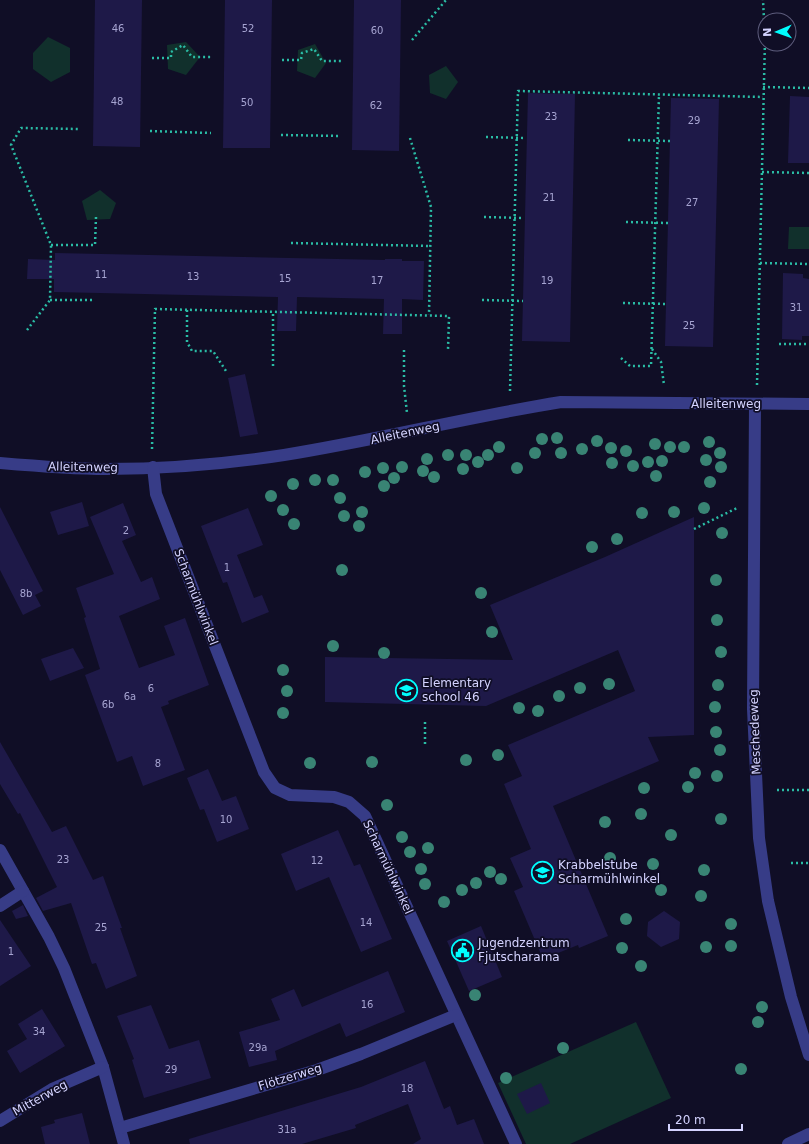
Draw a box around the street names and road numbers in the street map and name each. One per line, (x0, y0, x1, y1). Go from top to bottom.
street label: Alleitenweg (691, 397, 761, 411)
street label: Alleitenweg (369, 419, 441, 447)
street label: Alleitenweg (48, 459, 118, 475)
street label: Scharmühlwinkel (171, 547, 221, 647)
street label: Meschedeweg (747, 689, 763, 775)
street label: Scharmühlwinkel (360, 818, 416, 916)
street label: Flötzerweg (257, 1061, 323, 1093)
street label: Mitterweg (10, 1077, 70, 1119)

